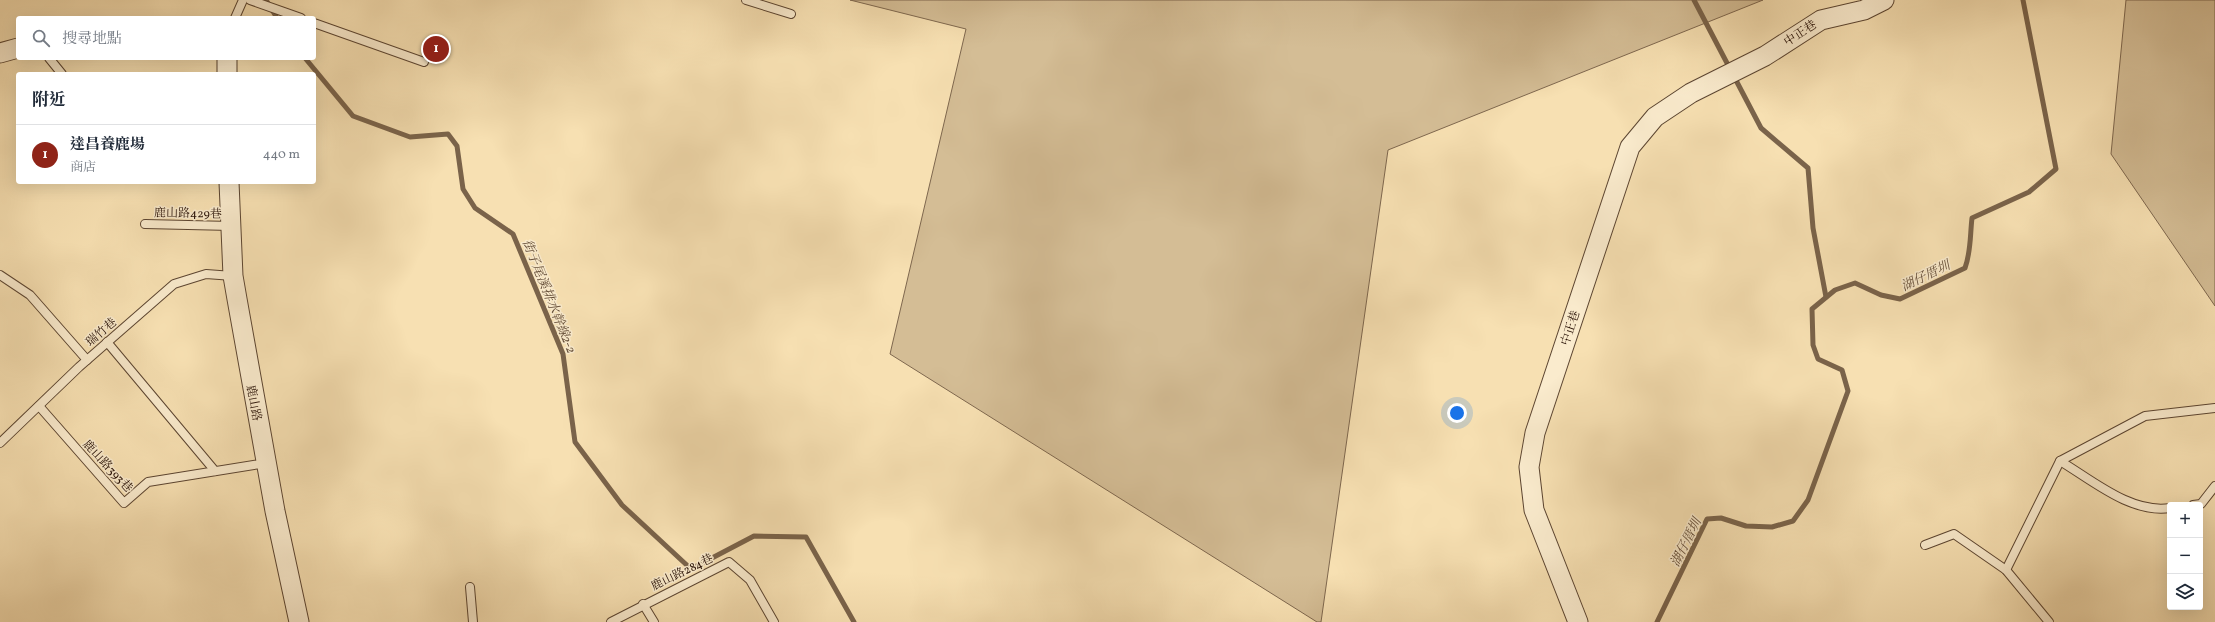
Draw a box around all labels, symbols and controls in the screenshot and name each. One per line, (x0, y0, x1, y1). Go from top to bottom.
search box (16, 16, 316, 60)
street label: 中正巷 (1781, 17, 1820, 50)
icon: search (30, 27, 52, 49)
text: 搜尋地點 (62, 29, 122, 50)
pin: 1 (423, 34, 449, 64)
text: 附近 (32, 89, 66, 112)
text: 達昌養鹿場 (70, 135, 145, 156)
text: 1 (42, 146, 48, 164)
text: 440 m (263, 146, 300, 164)
text: 商店 (70, 159, 96, 177)
street label: 鹿山路429巷 (154, 205, 222, 223)
water label: 街子尾溪排水幹線2-2 (517, 237, 579, 356)
water label: 湖仔厝圳 (1899, 256, 1955, 296)
street label: 中正巷 (1558, 309, 1584, 348)
street label: 瑞竹巷 (83, 315, 120, 351)
street label: 鹿山路 (242, 384, 264, 422)
your location (1447, 403, 1467, 423)
street label: 鹿山路393巷 (79, 437, 136, 496)
map controls (2167, 502, 2203, 610)
button: + (2167, 502, 2203, 538)
water label: 湖仔厝圳 (1667, 514, 1708, 570)
button: − (2167, 538, 2203, 574)
street label: 鹿山路284巷 (649, 551, 716, 595)
button: layers (2167, 574, 2203, 610)

